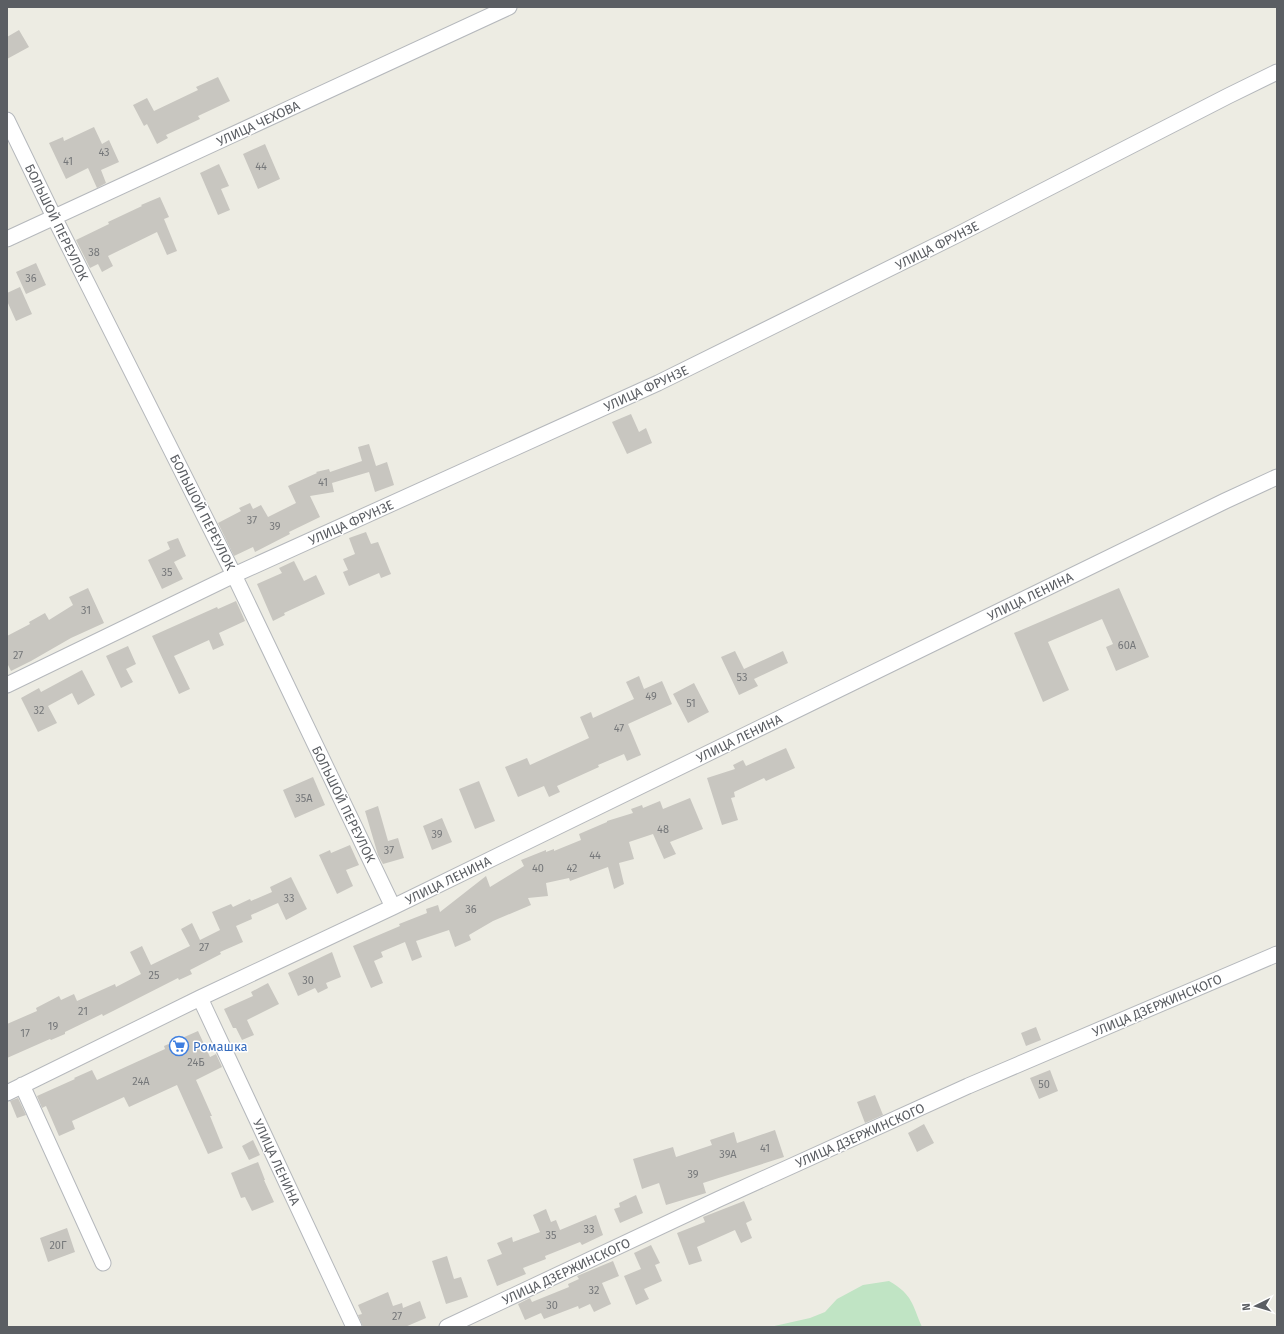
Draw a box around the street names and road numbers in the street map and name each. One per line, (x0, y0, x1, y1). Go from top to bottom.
street label: УЛИЦА ЧЕХОВА (214, 97, 303, 149)
street label: БОЛЬШОЙ ПЕРЕУЛОК (22, 161, 91, 283)
street label: УЛИЦА ФРУНЗЕ (893, 218, 981, 273)
street label: УЛИЦА ФРУНЗЕ (602, 362, 691, 415)
street label: БОЛЬШОЙ ПЕРЕУЛОК (167, 452, 238, 573)
street label: УЛИЦА ФРУНЗЕ (306, 497, 396, 548)
street label: УЛИЦА ЛЕНИНА (985, 569, 1076, 624)
street label: УЛИЦА ЛЕНИНА (694, 711, 785, 766)
street label: БОЛЬШОЙ ПЕРЕУЛОК (309, 743, 378, 865)
street label: УЛИЦА ЛЕНИНА (403, 853, 494, 908)
street label: УЛИЦА ДЗЕРЖИНСКОГО (1090, 971, 1224, 1040)
street label: УЛИЦА ДЗЕРЖИНСКОГО (793, 1100, 927, 1171)
street label: УЛИЦА ЛЕНИНА (250, 1117, 303, 1208)
street label: УЛИЦА ДЗЕРЖИНСКОГО (500, 1235, 633, 1308)

